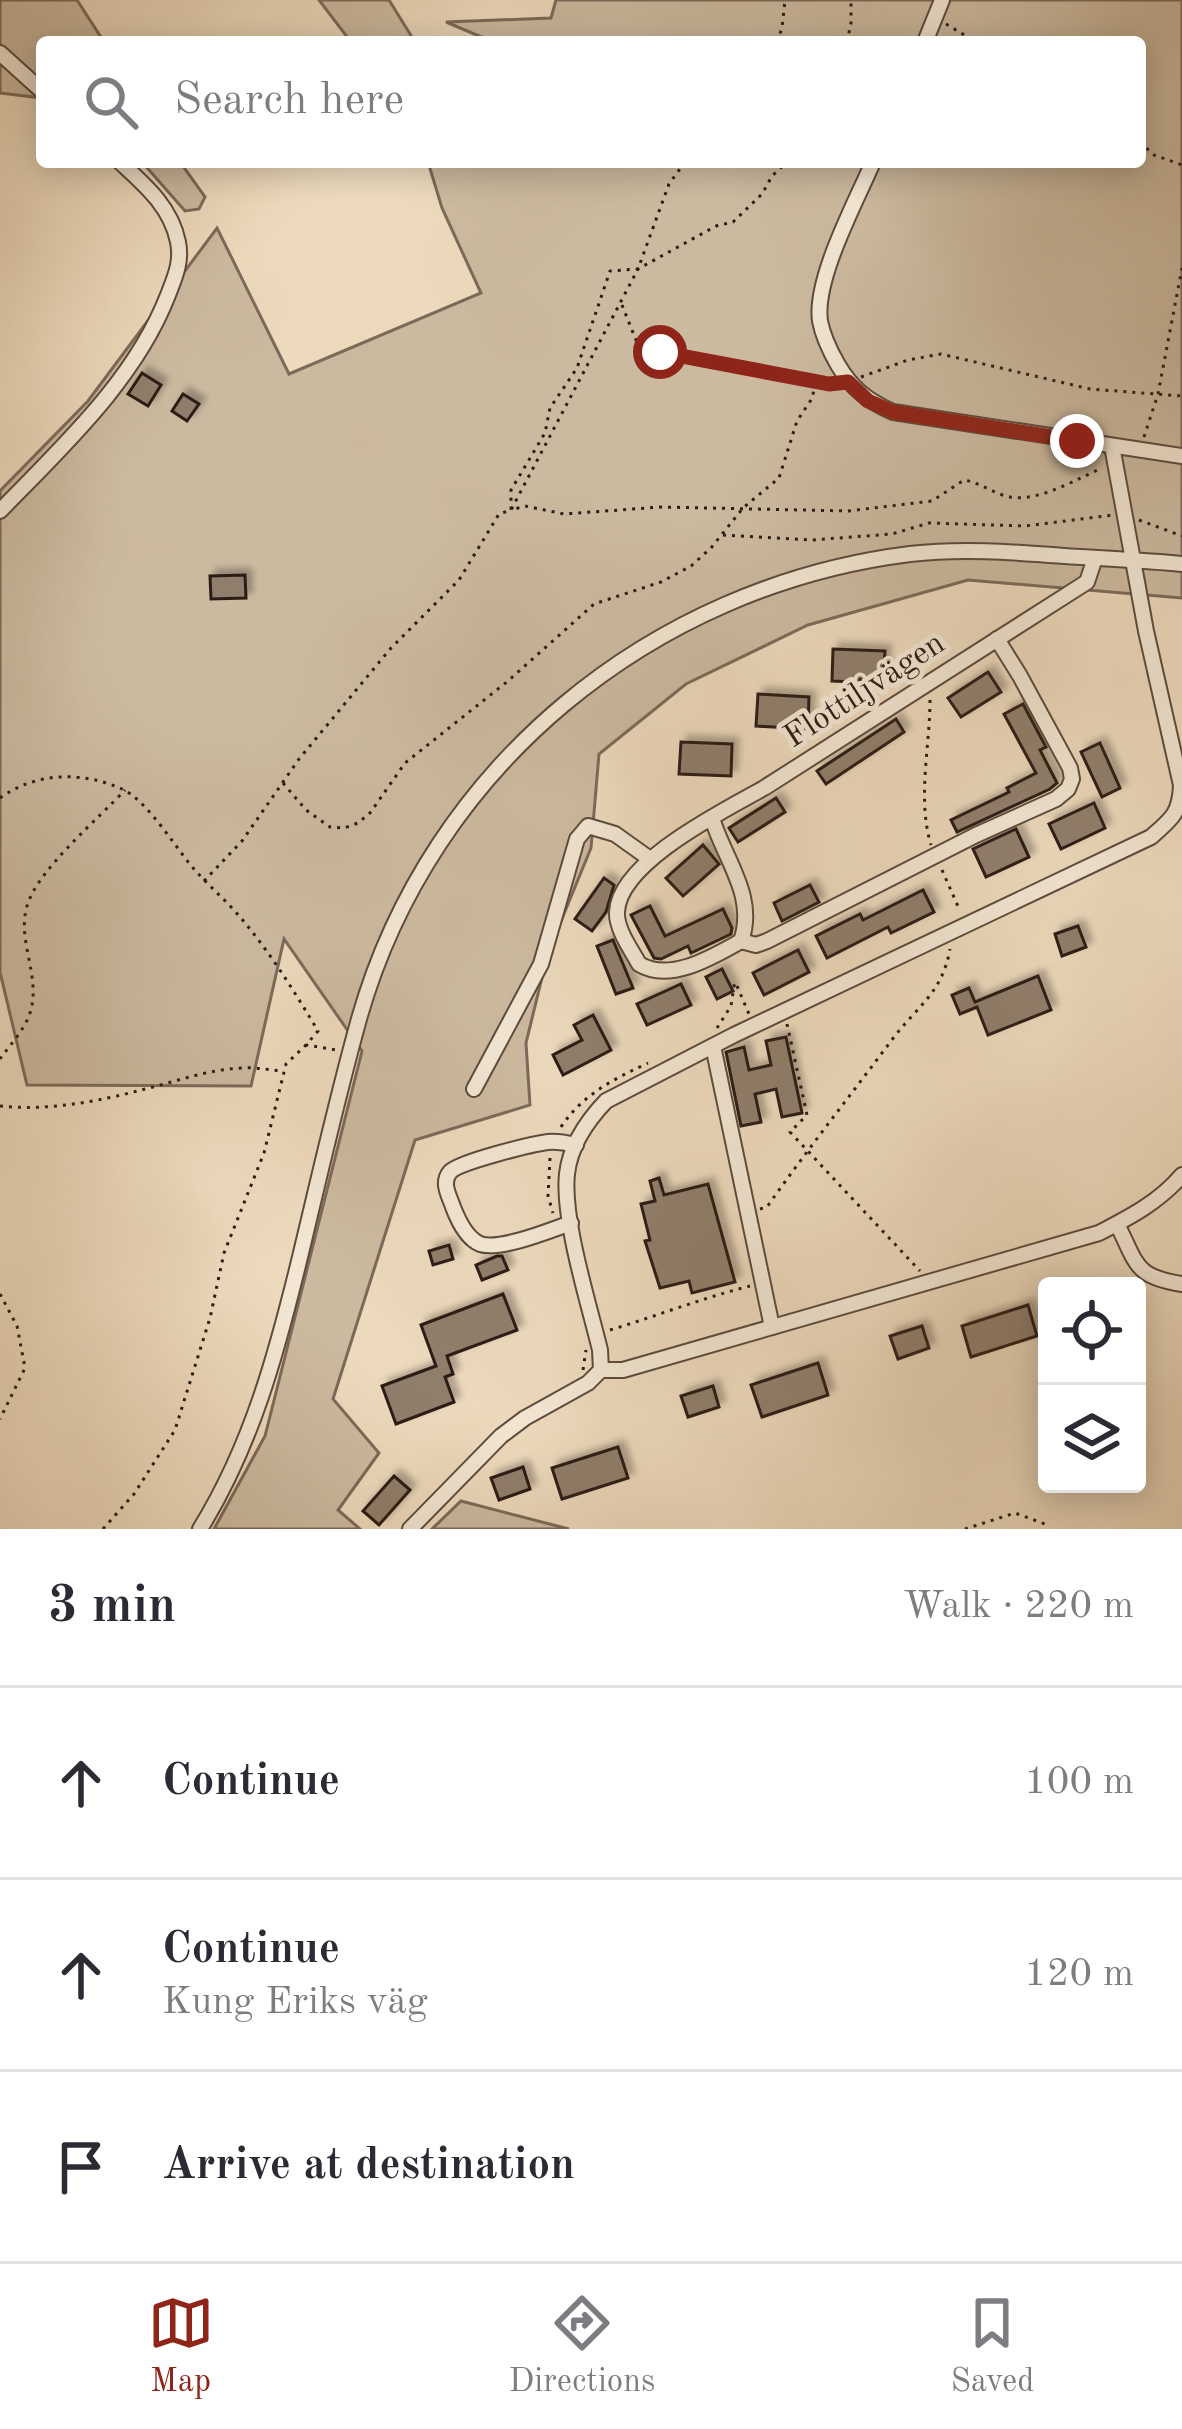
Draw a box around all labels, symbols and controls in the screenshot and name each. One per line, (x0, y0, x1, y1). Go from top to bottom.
search box (36, 36, 1146, 168)
icon: search (78, 69, 144, 135)
text: Search here (174, 79, 404, 124)
route start (633, 325, 687, 379)
route end (1050, 414, 1104, 468)
street label: Flottiljvägen (779, 627, 951, 755)
map controls (1038, 1277, 1146, 1493)
button: locate (1038, 1277, 1146, 1385)
button: layers (1038, 1385, 1146, 1493)
text: 3 min (48, 1582, 176, 1633)
text: Walk · 220 m (903, 1587, 1134, 1626)
icon: ahead (48, 1750, 114, 1816)
text: Continue (162, 1760, 340, 1805)
text: 100 m (1024, 1763, 1134, 1802)
text: Continue (162, 1928, 340, 1973)
icon: ahead (48, 1942, 114, 2008)
text: 120 m (1024, 1955, 1134, 1994)
text: Kung Eriks väg (162, 1983, 428, 2022)
icon: arrive (48, 2134, 114, 2200)
text: Arrive at destination (162, 2144, 575, 2189)
tab: Map (148, 2290, 214, 2403)
tab: Directions (509, 2290, 655, 2403)
tab: Saved (950, 2290, 1034, 2403)

